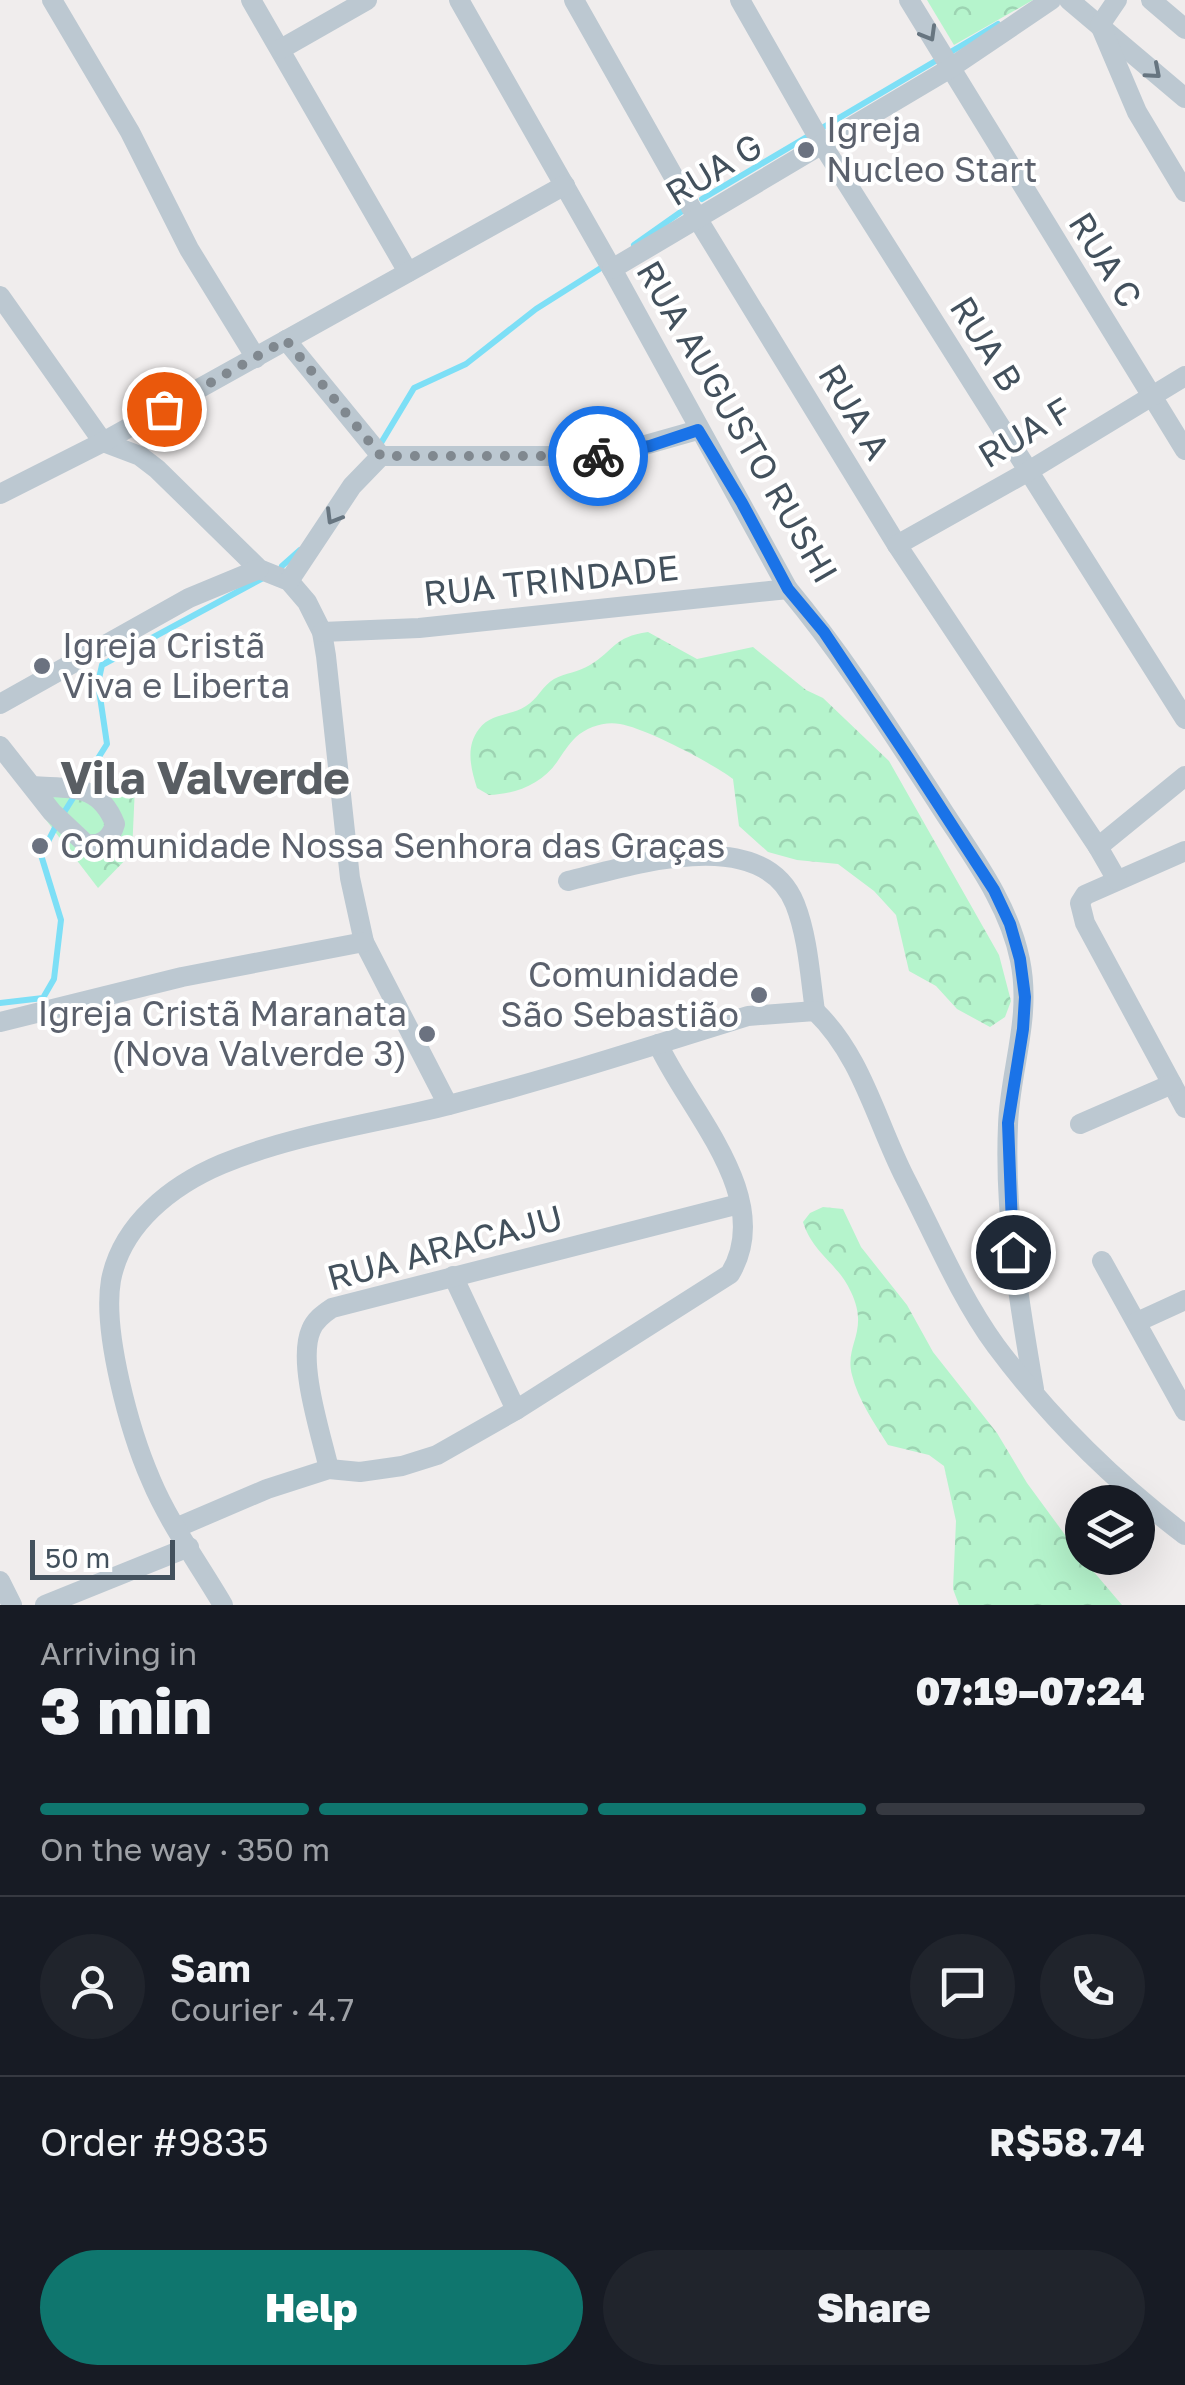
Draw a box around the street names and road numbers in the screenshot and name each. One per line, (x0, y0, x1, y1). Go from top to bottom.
street label: RUA G (658, 124, 769, 214)
street label: RUA C (1060, 204, 1151, 315)
street label: RUA AUGUSTO RUSHI (628, 253, 847, 590)
street label: RUA B (942, 288, 1032, 399)
street label: RUA A (810, 356, 900, 467)
street label: RUA F (970, 388, 1079, 476)
street label: RUA TRINDADE (421, 546, 681, 614)
street label: RUA ARACAJU (322, 1195, 567, 1299)

